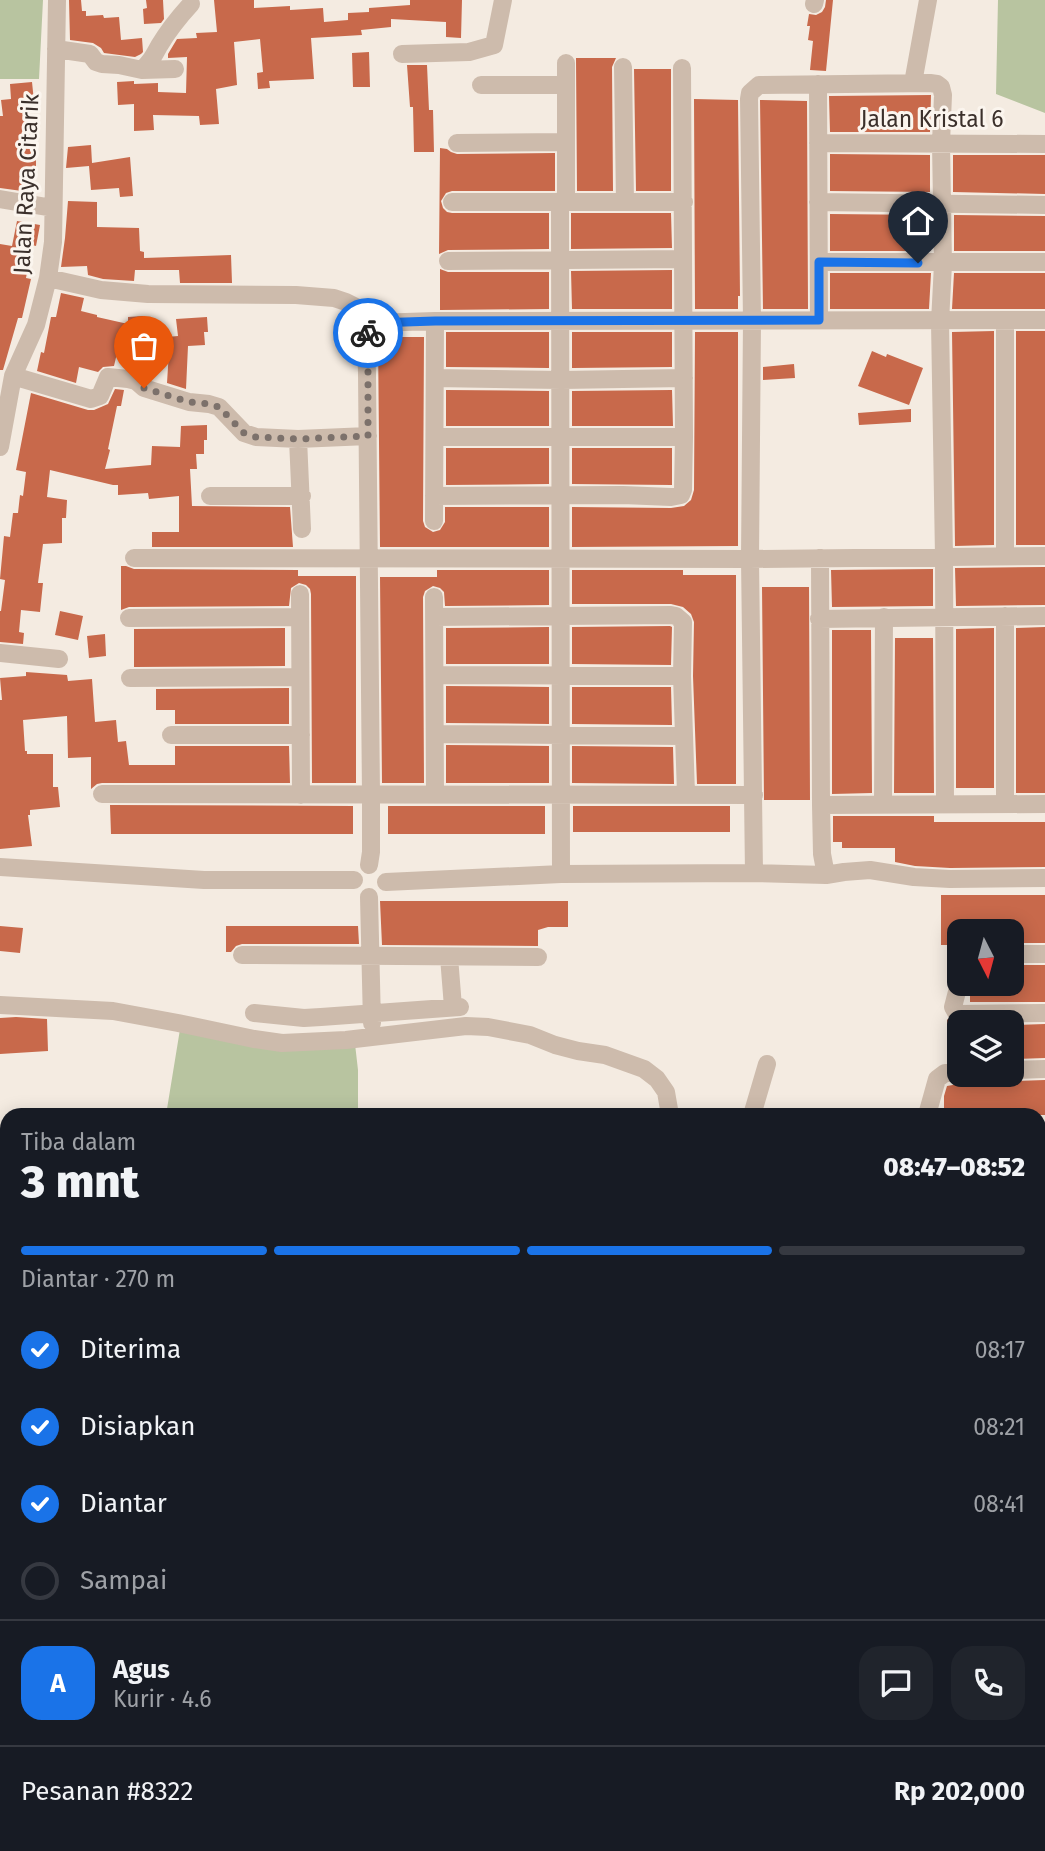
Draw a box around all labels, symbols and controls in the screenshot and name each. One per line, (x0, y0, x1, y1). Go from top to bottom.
street label: Jalan Raya Citarik (7, 93, 45, 275)
street label: Jalan Kristal 6 (860, 105, 1004, 133)
pin (888, 191, 948, 263)
icon: home (899, 202, 937, 240)
courier (333, 298, 403, 368)
icon: bike (349, 314, 387, 352)
pin (114, 316, 174, 388)
icon: bag (125, 327, 163, 365)
north arrow (947, 919, 1024, 996)
map controls (947, 919, 1024, 1087)
button: layers (947, 1010, 1024, 1087)
text: Tiba dalam (21, 1128, 136, 1156)
text: 08:47–08:52 (883, 1152, 1025, 1183)
text: 3 mnt (21, 1154, 139, 1209)
text: Diantar · 270 m (21, 1265, 175, 1293)
icon: check (21, 1331, 59, 1369)
text: Diterima (80, 1334, 181, 1365)
text: 08:17 (975, 1336, 1025, 1364)
icon: check (21, 1408, 59, 1446)
text: Disiapkan (80, 1411, 195, 1442)
text: 08:21 (973, 1413, 1025, 1441)
icon: check (21, 1485, 59, 1523)
text: Diantar (80, 1488, 167, 1519)
text: 08:41 (973, 1490, 1025, 1518)
text: Sampai (80, 1565, 167, 1596)
button: chat (859, 1646, 933, 1720)
button: phone (951, 1646, 1025, 1720)
text: Agus (113, 1654, 170, 1685)
text: A (50, 1668, 66, 1699)
text: Kurir · 4.6 (113, 1685, 211, 1713)
text: Pesanan #8322 (21, 1776, 193, 1807)
text: Rp 202,000 (894, 1776, 1025, 1807)

